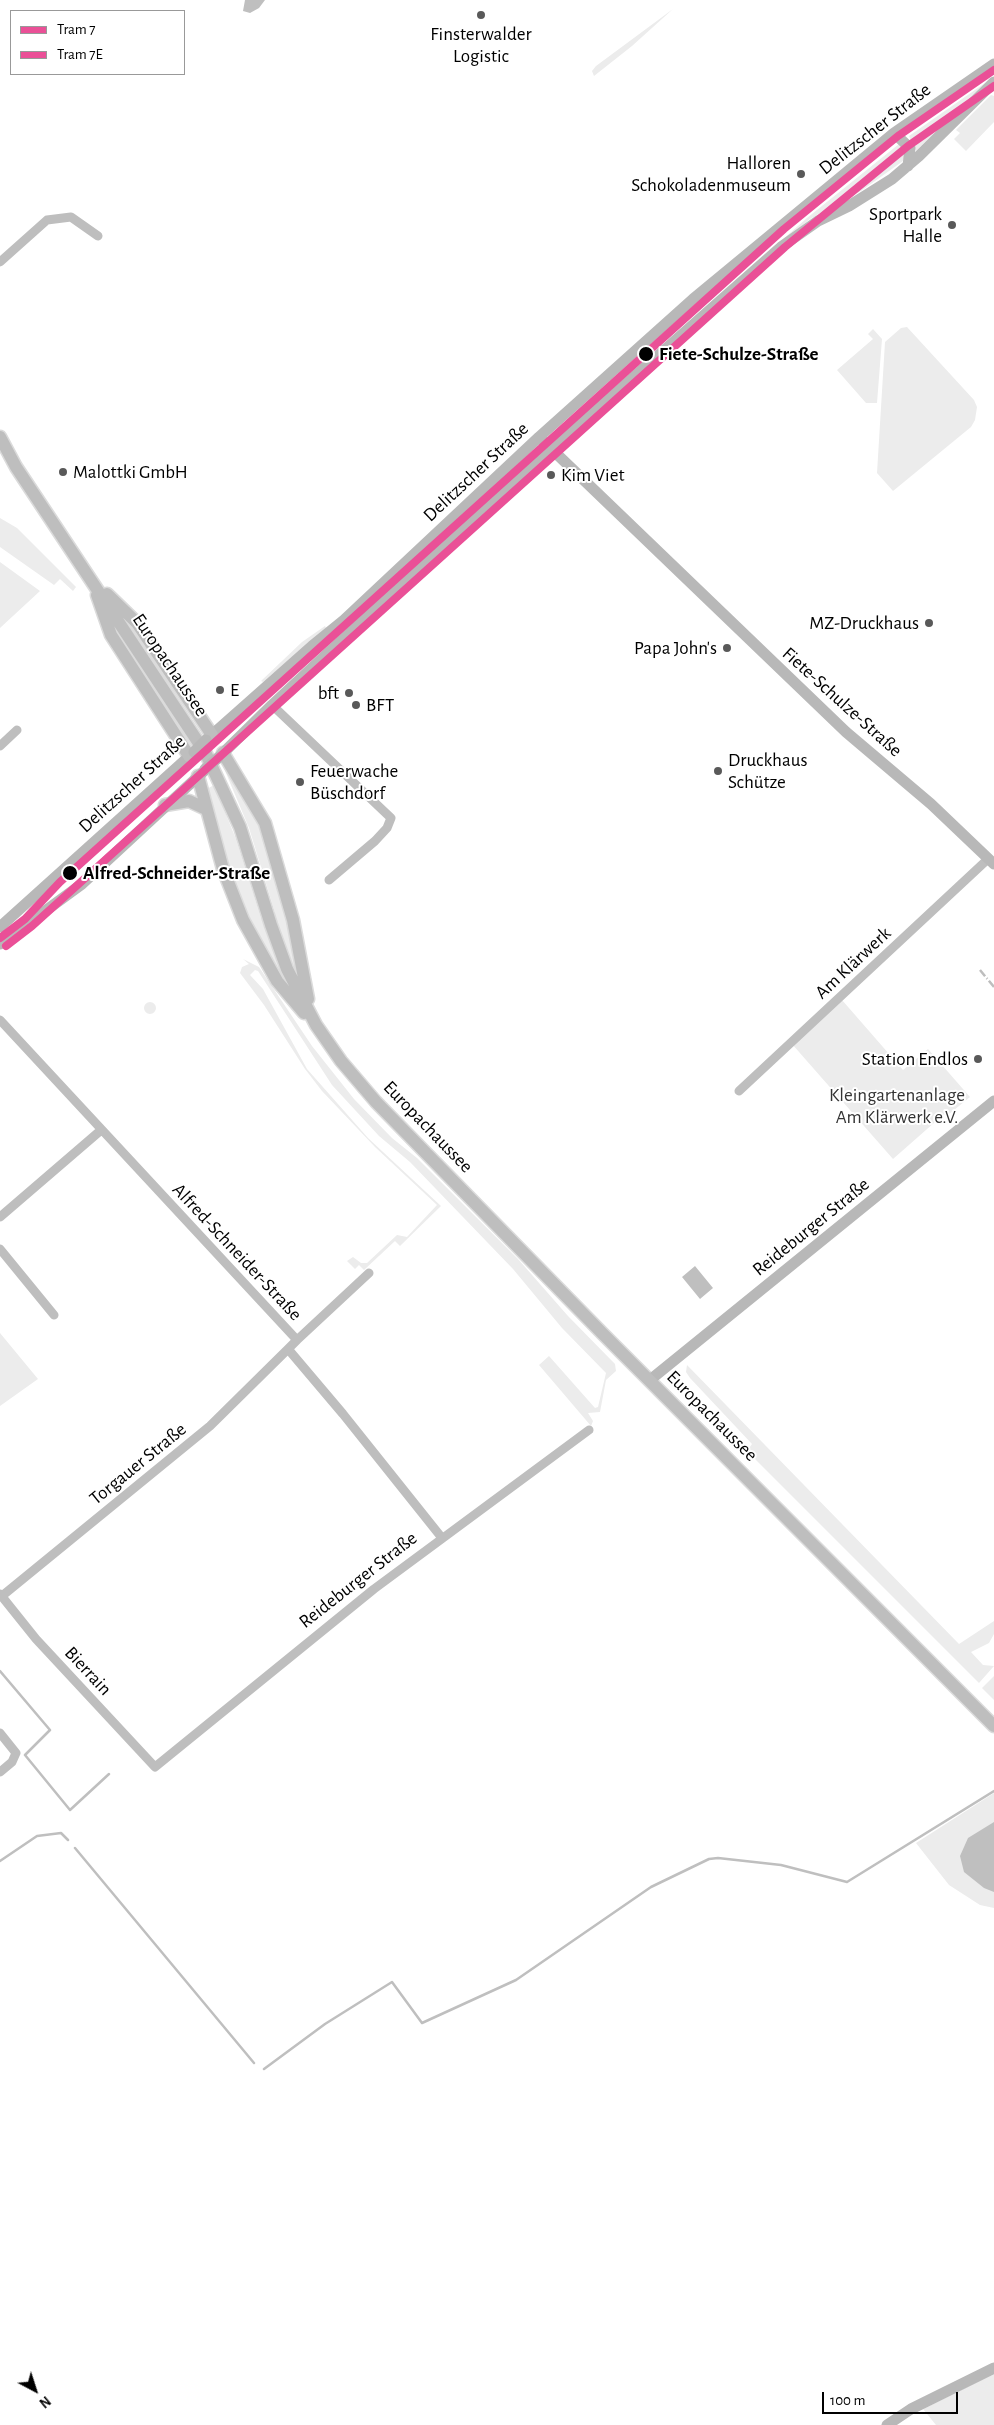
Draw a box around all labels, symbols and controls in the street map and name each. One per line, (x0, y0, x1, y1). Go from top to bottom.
marker: Finsterwalder Logistic (475, 9, 487, 21)
legend (10, 10, 185, 75)
text: Tram 7 (57, 22, 96, 37)
place label: Finsterwalder Logistic (430, 23, 532, 67)
text: Tram 7E (57, 47, 103, 62)
street label: Delitzscher Straße (815, 78, 935, 180)
place label: Halloren Schokoladenmuseum (631, 152, 791, 196)
marker: Halloren Schokoladenmuseum (795, 168, 807, 180)
place label: Sportpark Halle (869, 203, 942, 247)
marker: Sportpark Halle (946, 219, 958, 231)
place label: Fiete-Schulze-Straße (659, 343, 819, 365)
marker: Fiete-Schulze-Straße (637, 345, 655, 363)
street label: Delitzscher Straße (419, 417, 533, 527)
place label: Malottki GmbH (73, 461, 188, 483)
place label: Kim Viet (561, 464, 624, 486)
marker: Malottki GmbH (57, 466, 69, 478)
marker: Kim Viet (545, 469, 557, 481)
street label: Europachaussee (127, 609, 213, 721)
place label: MZ-Druckhaus (809, 612, 919, 634)
marker: MZ-Druckhaus (923, 617, 935, 629)
place label: Papa John's (634, 637, 717, 659)
marker: Papa John's (721, 642, 733, 654)
street label: Fiete-Schulze-Straße (777, 642, 907, 762)
place label: E (230, 679, 239, 701)
place label: bft (318, 682, 339, 704)
marker: E (214, 684, 226, 696)
marker: bft (343, 687, 355, 699)
place label: BFT (366, 694, 394, 716)
marker: BFT (350, 699, 362, 711)
street label: Delitzscher Straße (74, 730, 190, 838)
place label: Druckhaus Schütze (728, 749, 807, 793)
place label: Feuerwache Büschdorf (310, 760, 398, 804)
marker: Druckhaus Schütze (712, 765, 724, 777)
marker: Feuerwache Büschdorf (294, 776, 306, 788)
place label: Alfred-Schneider-Straße (83, 862, 270, 884)
marker: Alfred-Schneider-Straße (61, 864, 79, 882)
street label: Am Klärwerk (810, 922, 896, 1004)
place label: Station Endlos (862, 1048, 968, 1070)
marker: Station Endlos (972, 1053, 984, 1065)
street label: Europachaussee (378, 1076, 478, 1178)
park label: Kleingartenanlage Am Klärwerk e.V. (829, 1084, 965, 1128)
street label: Reideburger Straße (748, 1173, 874, 1281)
street label: Alfred-Schneider-Straße (167, 1179, 307, 1325)
street label: Europachaussee (662, 1366, 762, 1466)
street label: Torgauer Straße (85, 1418, 191, 1510)
street label: Reideburger Straße (294, 1527, 422, 1633)
street label: Bierrain (60, 1642, 116, 1700)
north arrow (10, 2365, 60, 2415)
scale bar (824, 2382, 960, 2414)
text: N (36, 2393, 53, 2410)
text: 100 m (830, 2393, 865, 2408)

